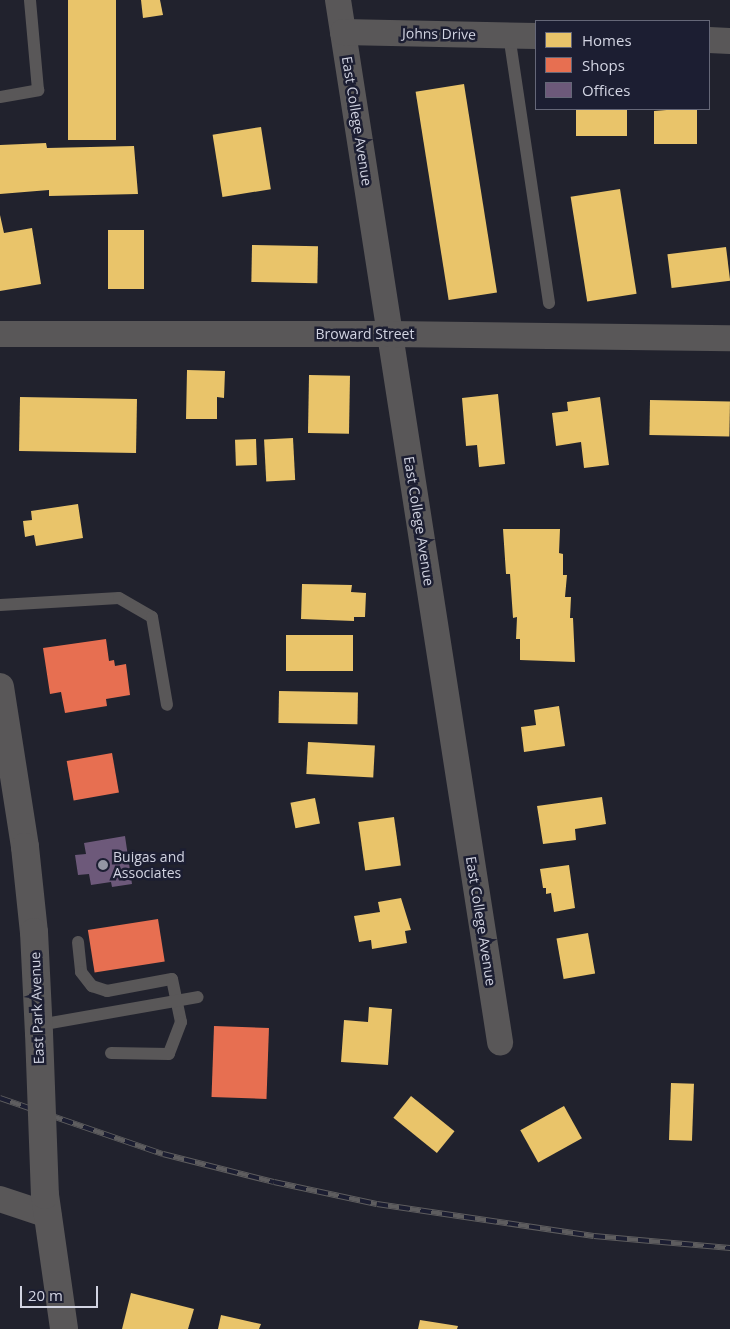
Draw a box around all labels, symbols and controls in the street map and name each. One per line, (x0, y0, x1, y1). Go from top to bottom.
legend (535, 20, 710, 110)
street label: Johns Drive (402, 25, 476, 43)
text: Homes (582, 30, 632, 50)
street label: East College Avenue (338, 55, 376, 187)
text: Shops (582, 55, 625, 75)
text: Offices (582, 80, 630, 100)
street label: Broward Street (316, 326, 414, 342)
street label: East College Avenue (400, 455, 438, 587)
place label: Buigas and Associates (113, 849, 185, 882)
street label: East College Avenue (462, 855, 500, 987)
marker: Buigas and Associates (97, 859, 109, 871)
street label: East Park Avenue (27, 951, 47, 1065)
scale bar (22, 1276, 100, 1308)
text: 20 m (28, 1285, 63, 1305)

